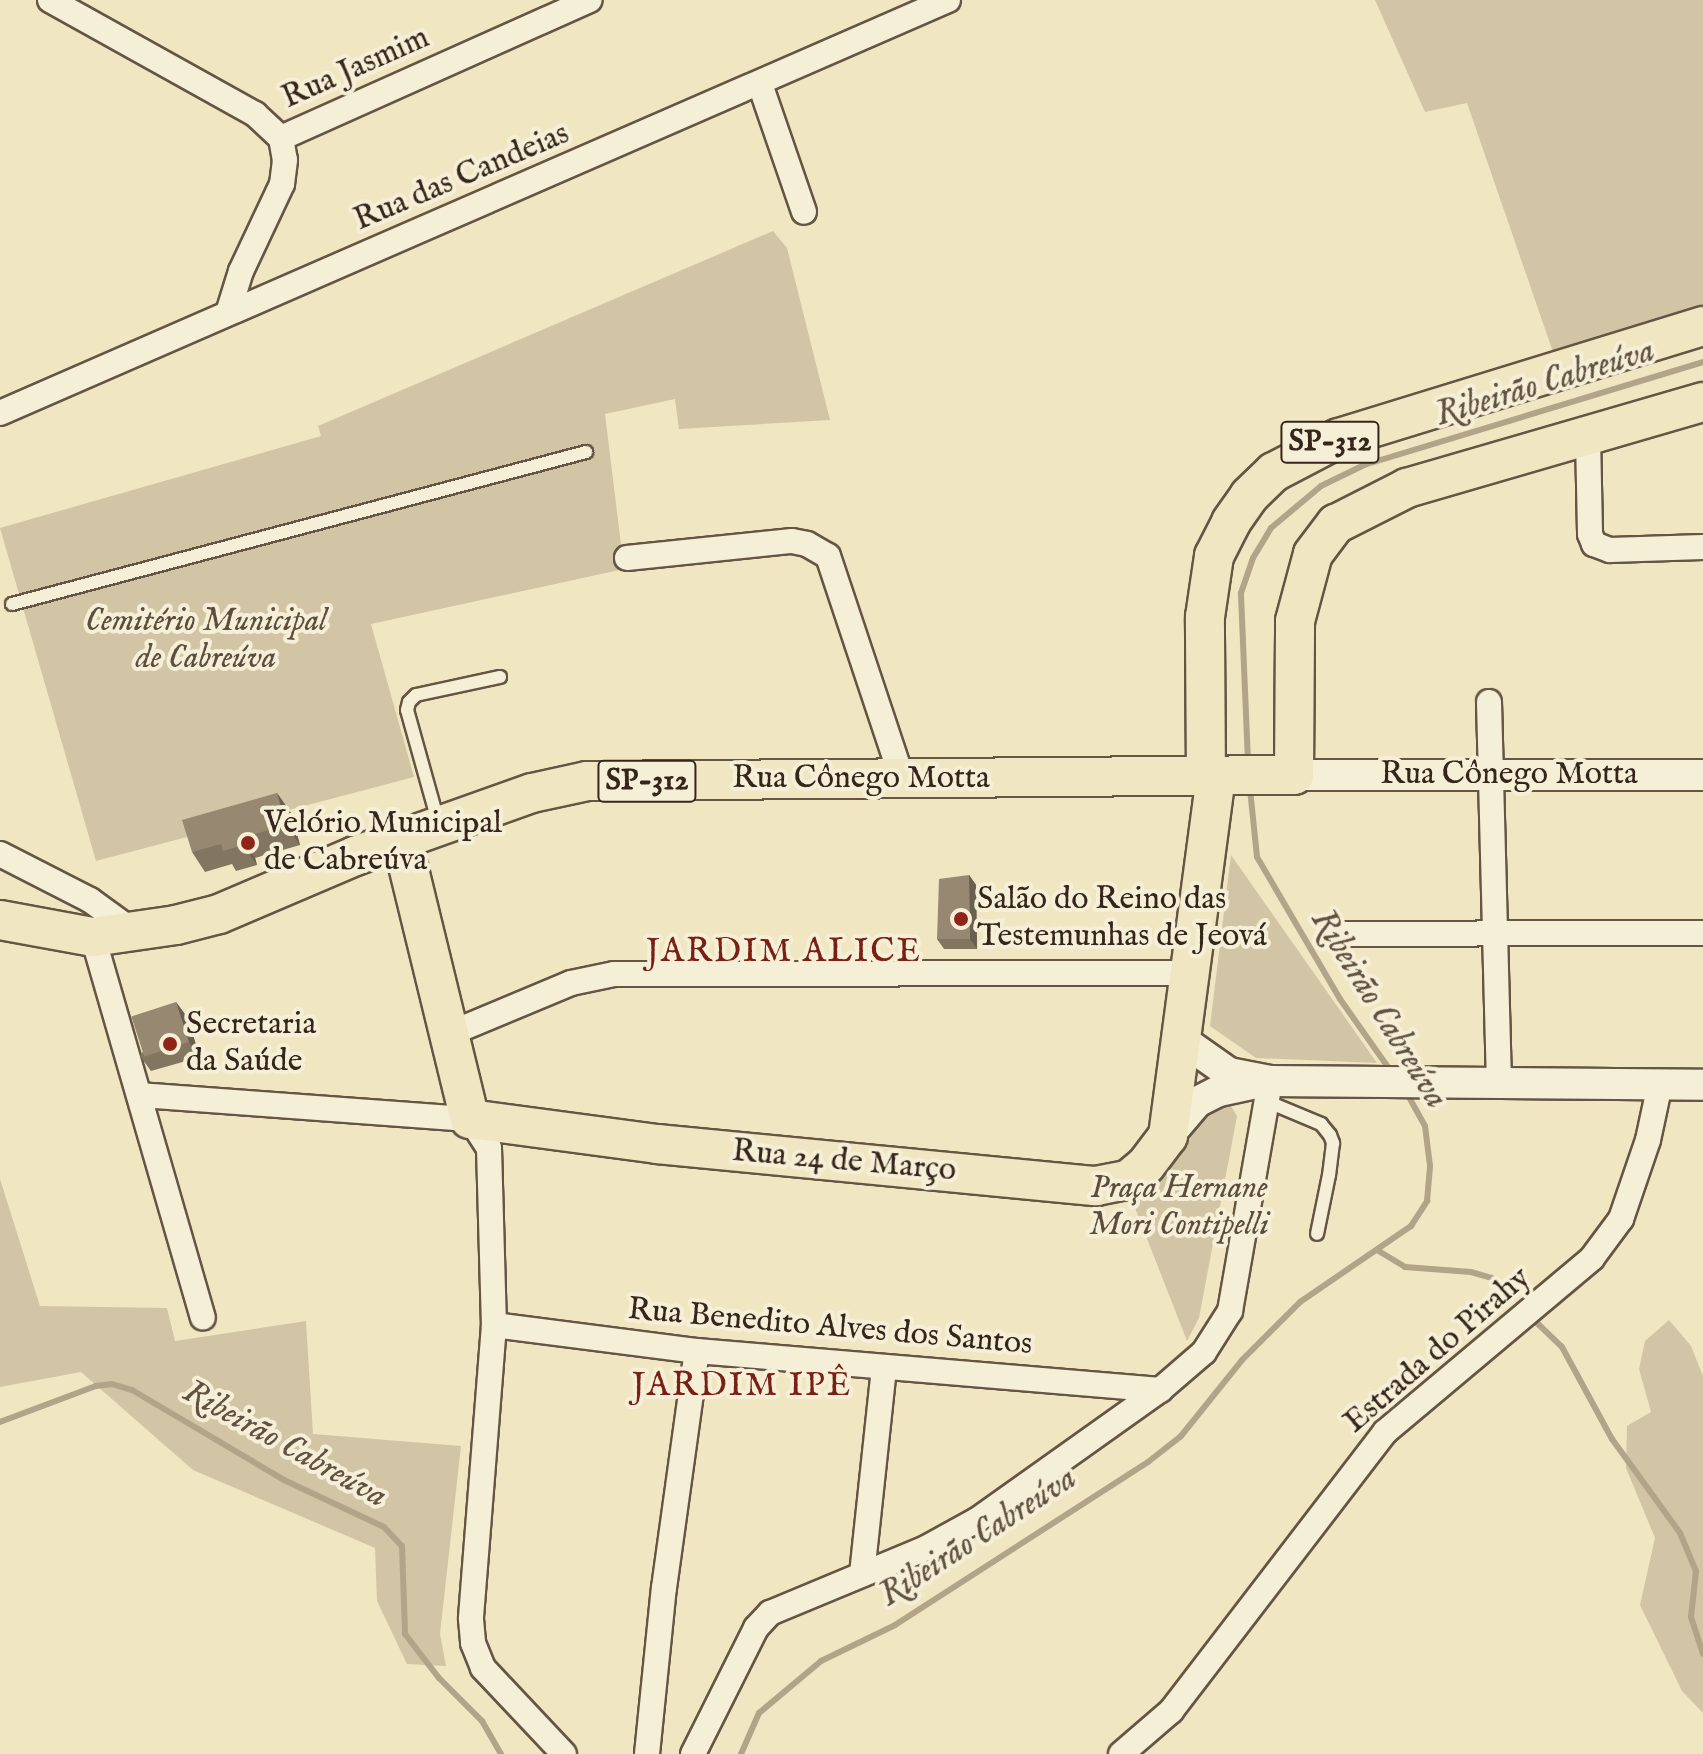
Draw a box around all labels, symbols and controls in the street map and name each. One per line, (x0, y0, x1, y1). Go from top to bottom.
street label: Rua Jasmim (277, 20, 435, 118)
street label: Rua das Candeias (349, 115, 575, 241)
water label: Ribeirão Cabreúva (1431, 330, 1659, 436)
road number: SP-312 (1280, 416, 1380, 468)
park label: Cemitério Municipal de Cabreúva (85, 604, 327, 679)
road number: SP-312 (597, 755, 697, 807)
street label: Rua Cônego Motta (1380, 756, 1638, 794)
street label: Rua Cônego Motta (732, 760, 990, 798)
place label: Velório Municipal de Cabreúva (264, 806, 502, 881)
marker: Velório Municipal de Cabreúva (239, 834, 257, 852)
place label: Salão do Reino das Testemunhas de Jeová (977, 882, 1267, 957)
water label: Ribeirão Cabreúva (1302, 902, 1456, 1116)
marker: Salão do Reino das Testemunhas de Jeová (952, 910, 970, 928)
district label: JARDIM ALICE (646, 932, 922, 972)
place label: Secretaria da Saúde (186, 1007, 316, 1082)
marker: Secretaria da Saúde (161, 1035, 179, 1053)
street label: Rua 24 de Março (730, 1133, 958, 1191)
park label: Praça Hernane Mori Contipelli (1089, 1171, 1269, 1246)
street label: Estrada do Pirahy (1337, 1260, 1539, 1442)
street label: Rua Benedito Alves dos Santos (626, 1291, 1034, 1365)
district label: JARDIM IPÊ (632, 1366, 852, 1406)
water label: Ribeirão Cabreúva (176, 1371, 394, 1517)
water label: Ribeirão Cabreúva (872, 1458, 1084, 1616)

